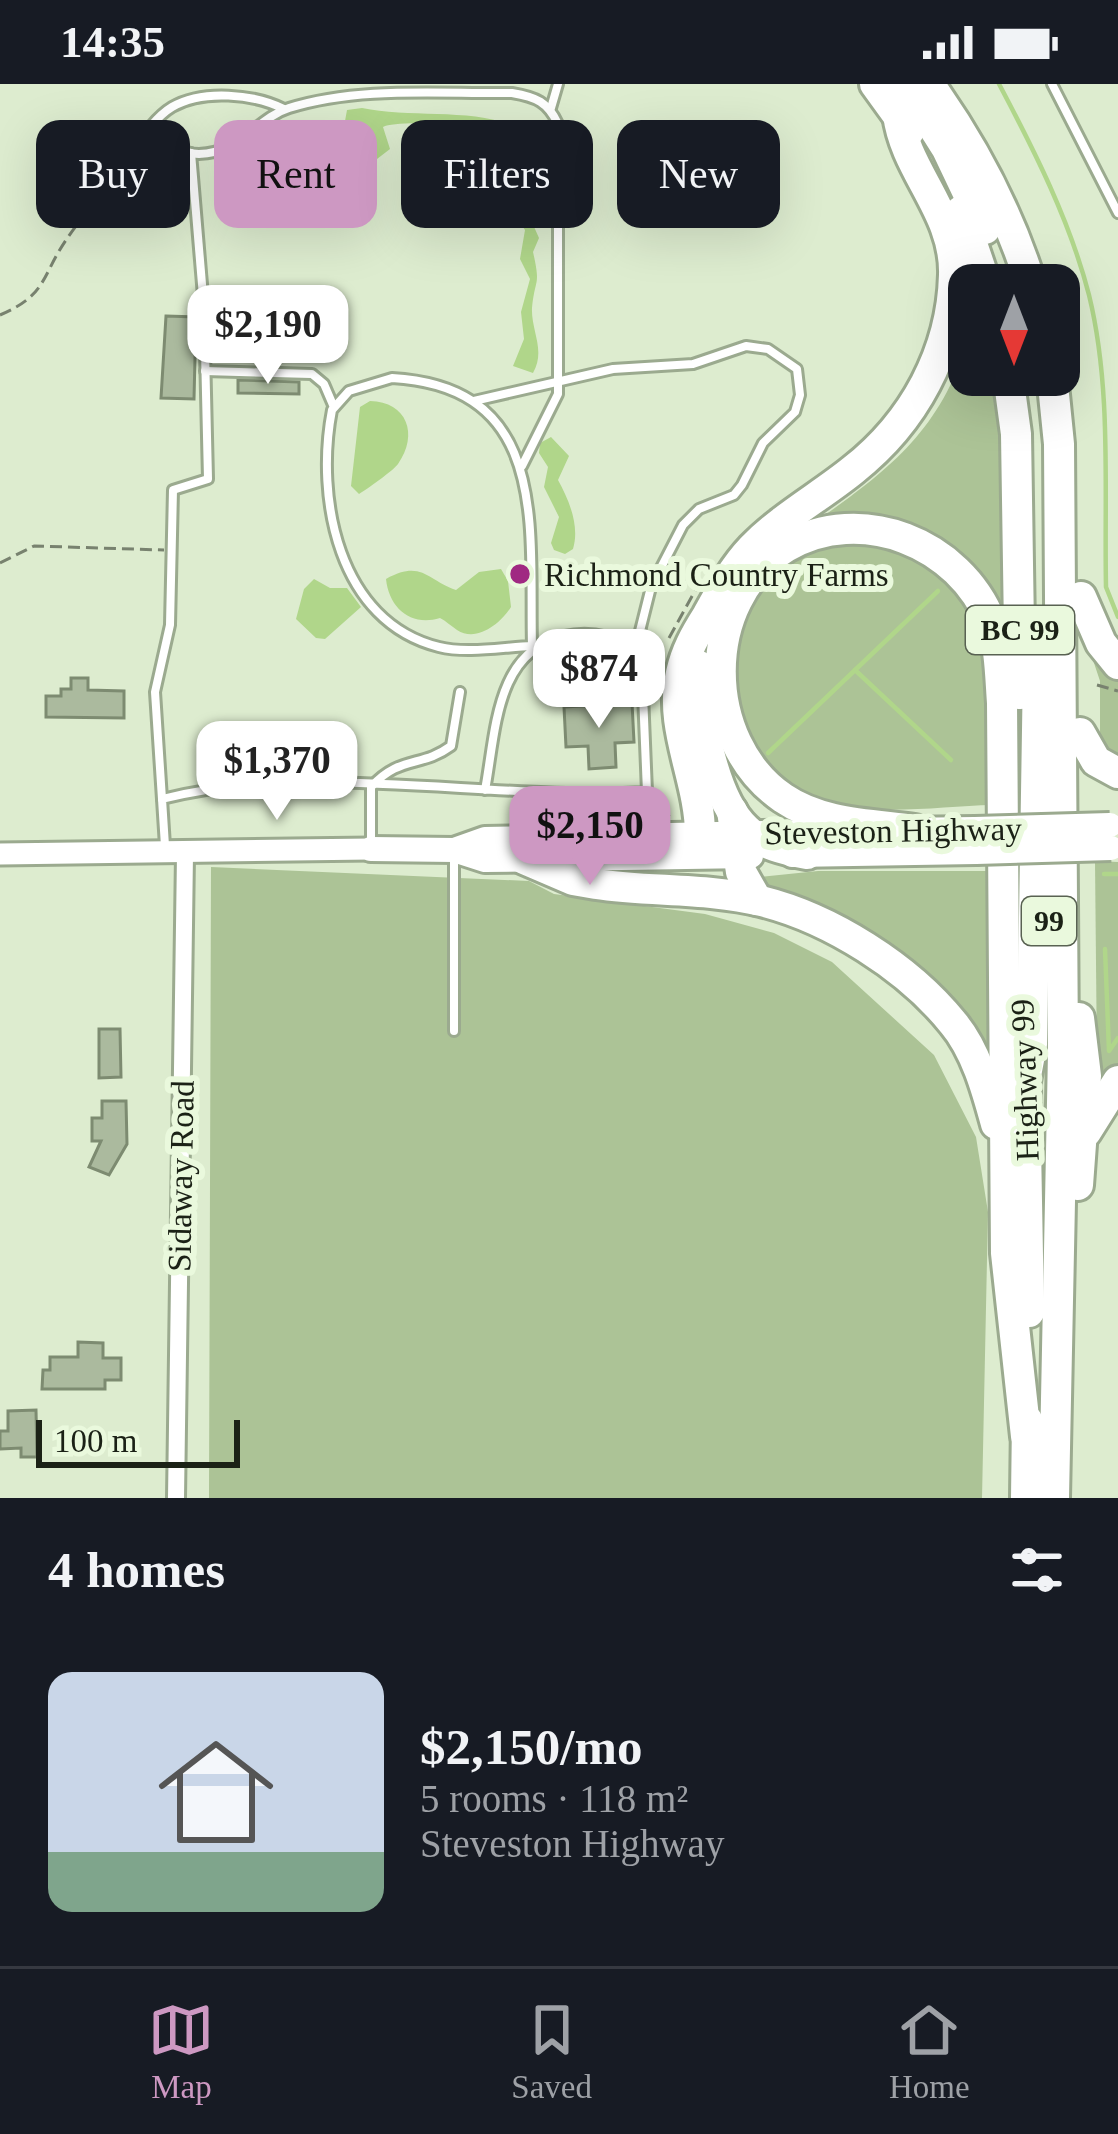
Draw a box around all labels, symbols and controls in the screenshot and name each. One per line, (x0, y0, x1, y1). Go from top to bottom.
text: 14:35 (60, 17, 165, 67)
chip: Buy (36, 120, 190, 228)
chip: Rent (214, 120, 377, 228)
chip: Filters (401, 120, 593, 228)
chip: New (617, 120, 780, 228)
north arrow (948, 264, 1080, 396)
map controls (948, 264, 1080, 396)
pin: $2,190 (170, 285, 366, 387)
text: $2,190 (214, 302, 322, 345)
place label: Richmond Country Farms (544, 557, 889, 593)
marker: Richmond Country Farms (507, 561, 533, 587)
road number: BC 99 (966, 606, 1074, 654)
pin: $874 (528, 629, 670, 731)
text: $874 (560, 646, 638, 689)
pin: $1,370 (179, 721, 375, 823)
text: $1,370 (223, 738, 331, 781)
pin: $2,150 (492, 786, 688, 888)
text: $2,150 (536, 803, 644, 846)
street label: Steveston Highway (764, 811, 1023, 851)
road number: 99 (1022, 897, 1076, 945)
street label: Highway 99 (1004, 998, 1046, 1162)
street label: Sidaway Road (161, 1079, 201, 1272)
scale bar (36, 1414, 240, 1467)
text: 100 m (54, 1423, 137, 1459)
icon: filters (1004, 1537, 1070, 1603)
text: 4 homes (48, 1542, 225, 1598)
text: $2,150/mo (420, 1719, 642, 1775)
icon: home (144, 1720, 288, 1864)
text: 5 rooms · 118 m² (420, 1777, 688, 1820)
text: Steveston Highway (420, 1822, 724, 1865)
tab: Map (148, 1997, 214, 2106)
tab: Saved (511, 1997, 592, 2106)
tab: Home (889, 1997, 970, 2106)

